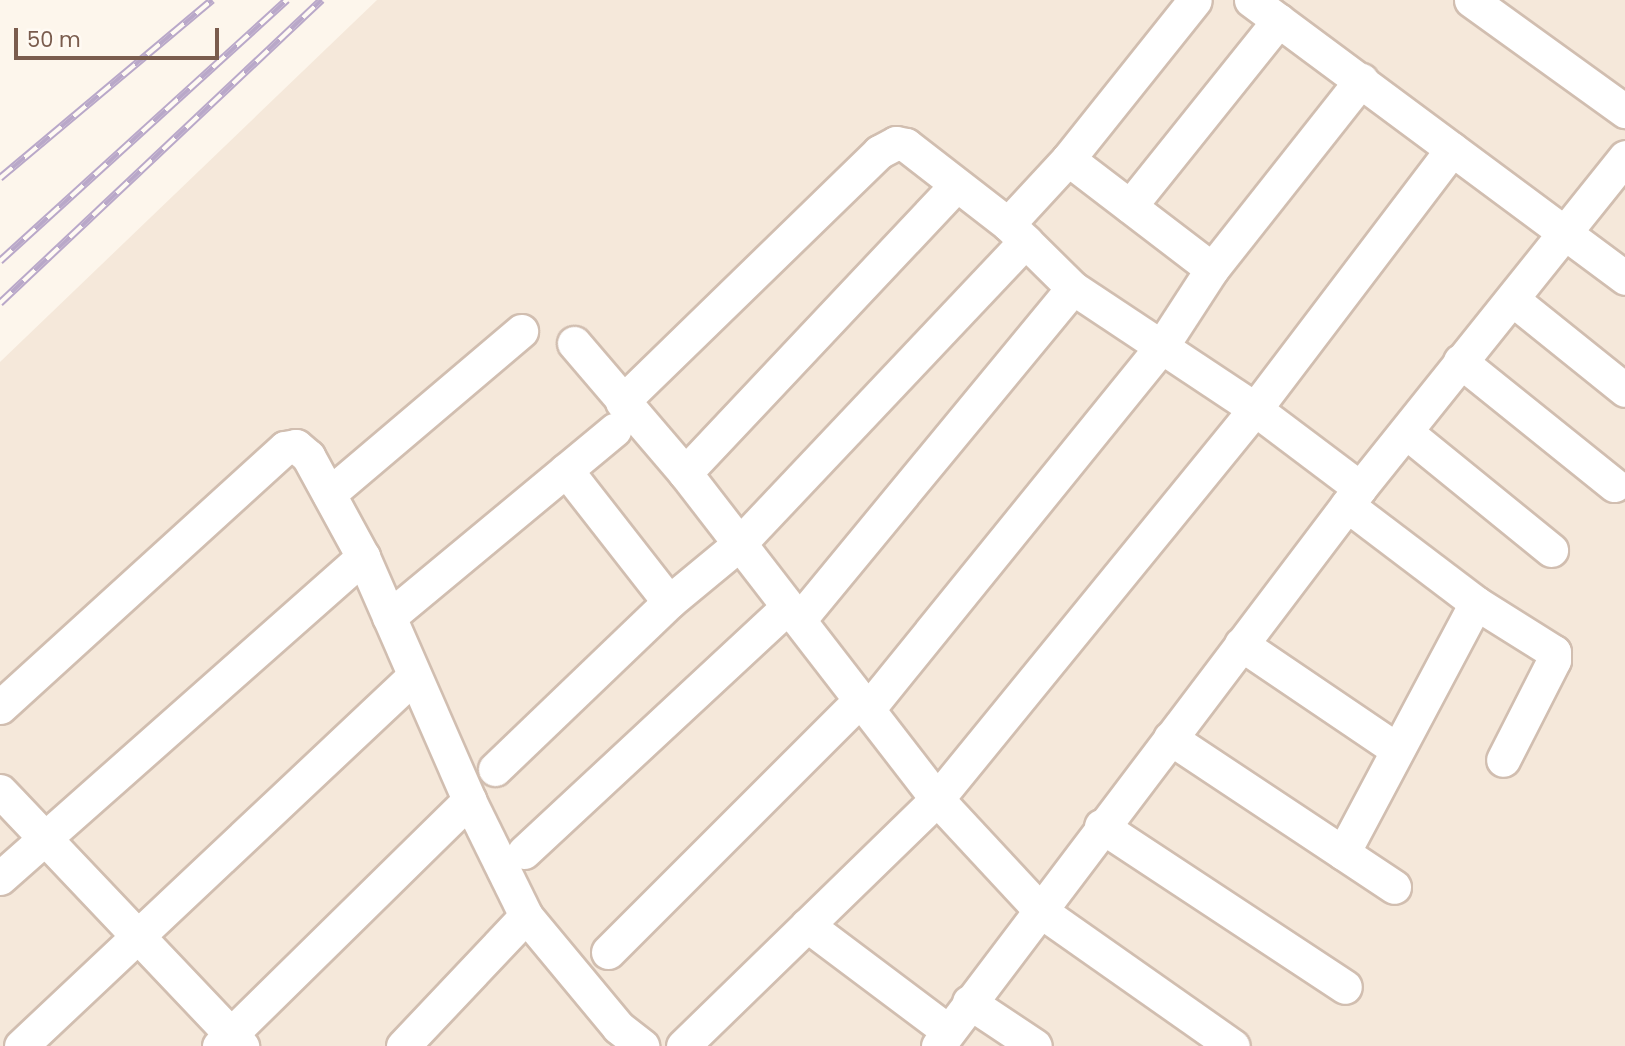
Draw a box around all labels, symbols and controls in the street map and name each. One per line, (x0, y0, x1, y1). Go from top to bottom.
scale bar (18, 14, 222, 58)
text: 50 m (27, 25, 81, 54)

